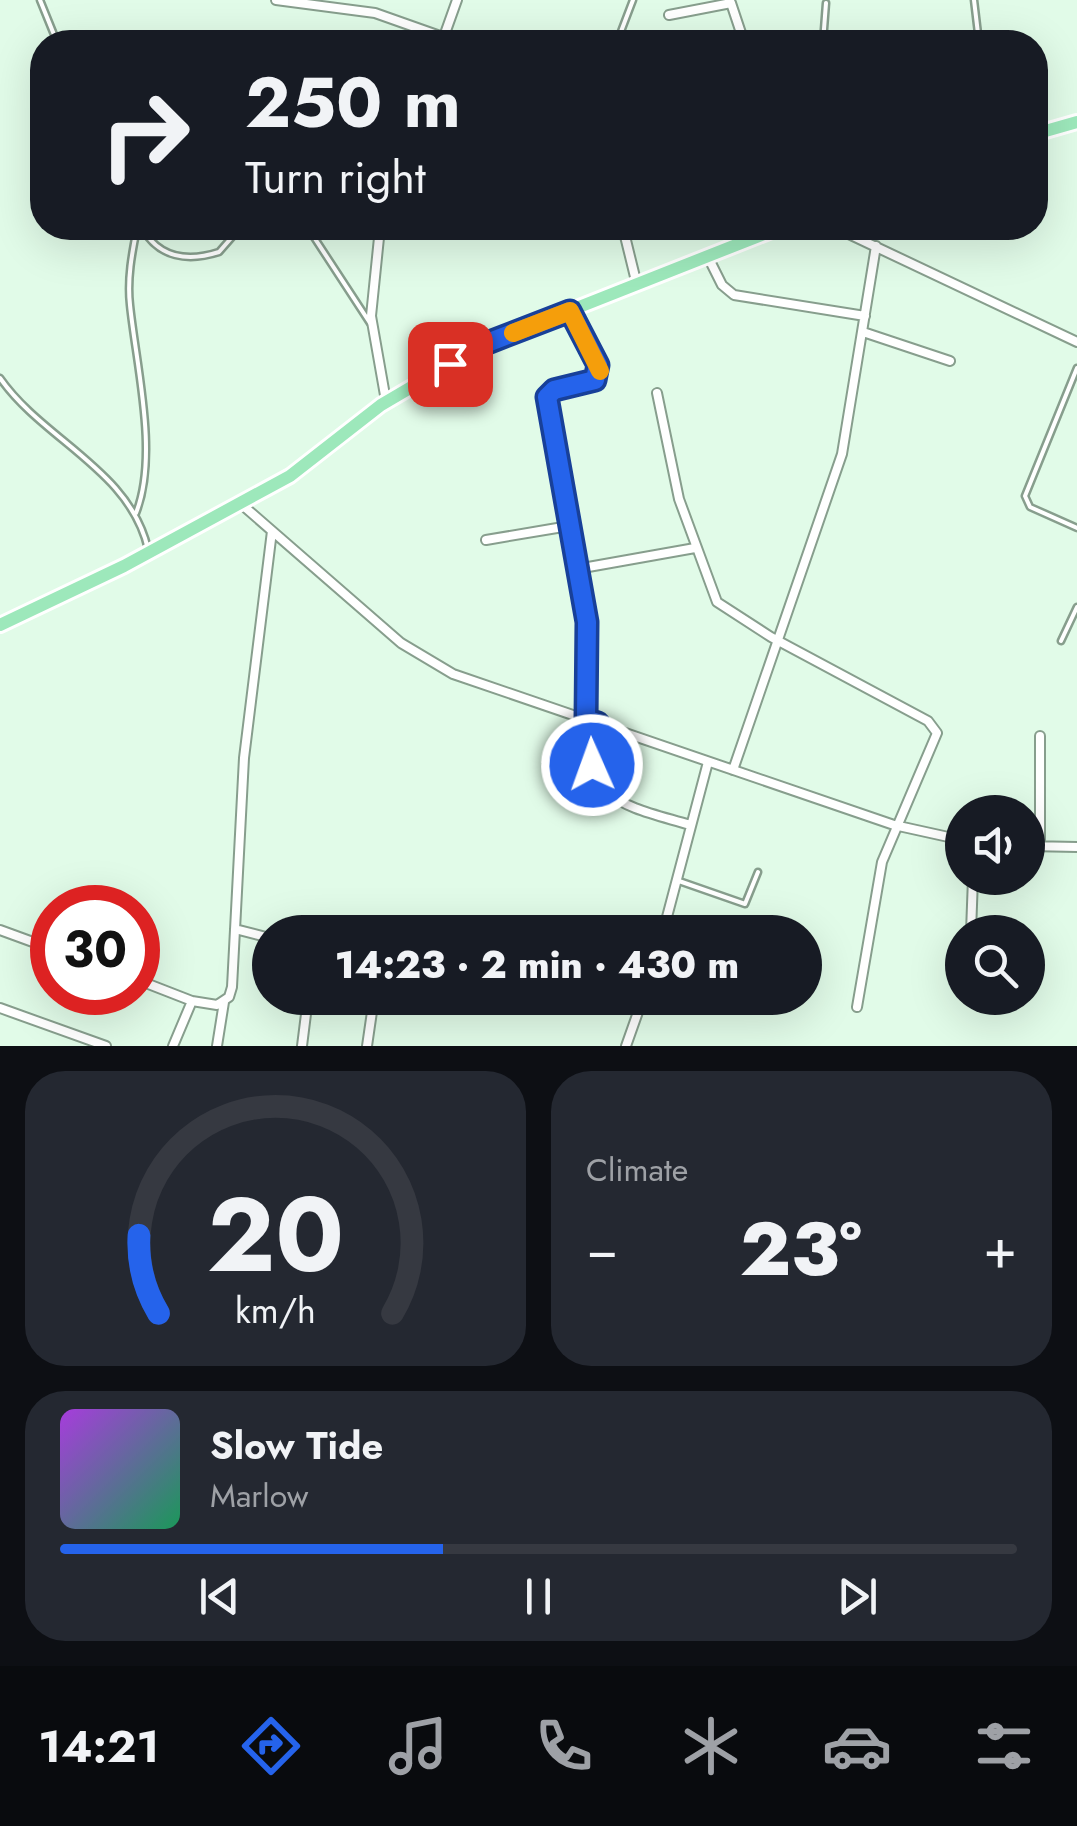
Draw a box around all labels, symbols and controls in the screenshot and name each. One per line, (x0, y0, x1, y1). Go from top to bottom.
text: 250 m (245, 52, 461, 153)
icon: right (80, 70, 210, 200)
text: Turn right (245, 145, 426, 210)
pin (408, 322, 493, 407)
icon: arrive (423, 337, 478, 392)
position arrow (540, 713, 644, 817)
map controls (945, 795, 1045, 1015)
button: sound (945, 795, 1045, 895)
speed limit sign: 30 (30, 885, 160, 1015)
button: search (945, 915, 1045, 1015)
text: 14:23 · 2 min · 430 m (335, 937, 739, 992)
text: Climate (586, 1147, 688, 1193)
text: 20 (207, 1160, 344, 1310)
text: 23° (740, 1195, 862, 1303)
text: − (586, 1209, 618, 1289)
text: + (983, 1209, 1017, 1289)
text: km/h (235, 1285, 316, 1336)
text: Slow Tide (210, 1418, 383, 1473)
text: Marlow (210, 1473, 308, 1519)
icon: previous (192, 1569, 247, 1624)
icon: pause (511, 1569, 566, 1624)
icon: next (830, 1569, 885, 1624)
icon: directions (236, 1711, 306, 1781)
icon: music (383, 1711, 453, 1781)
icon: phone (529, 1711, 599, 1781)
icon: climate (676, 1711, 746, 1781)
icon: car (822, 1711, 892, 1781)
icon: filters (969, 1711, 1039, 1781)
text: 14:21 (38, 1714, 160, 1779)

